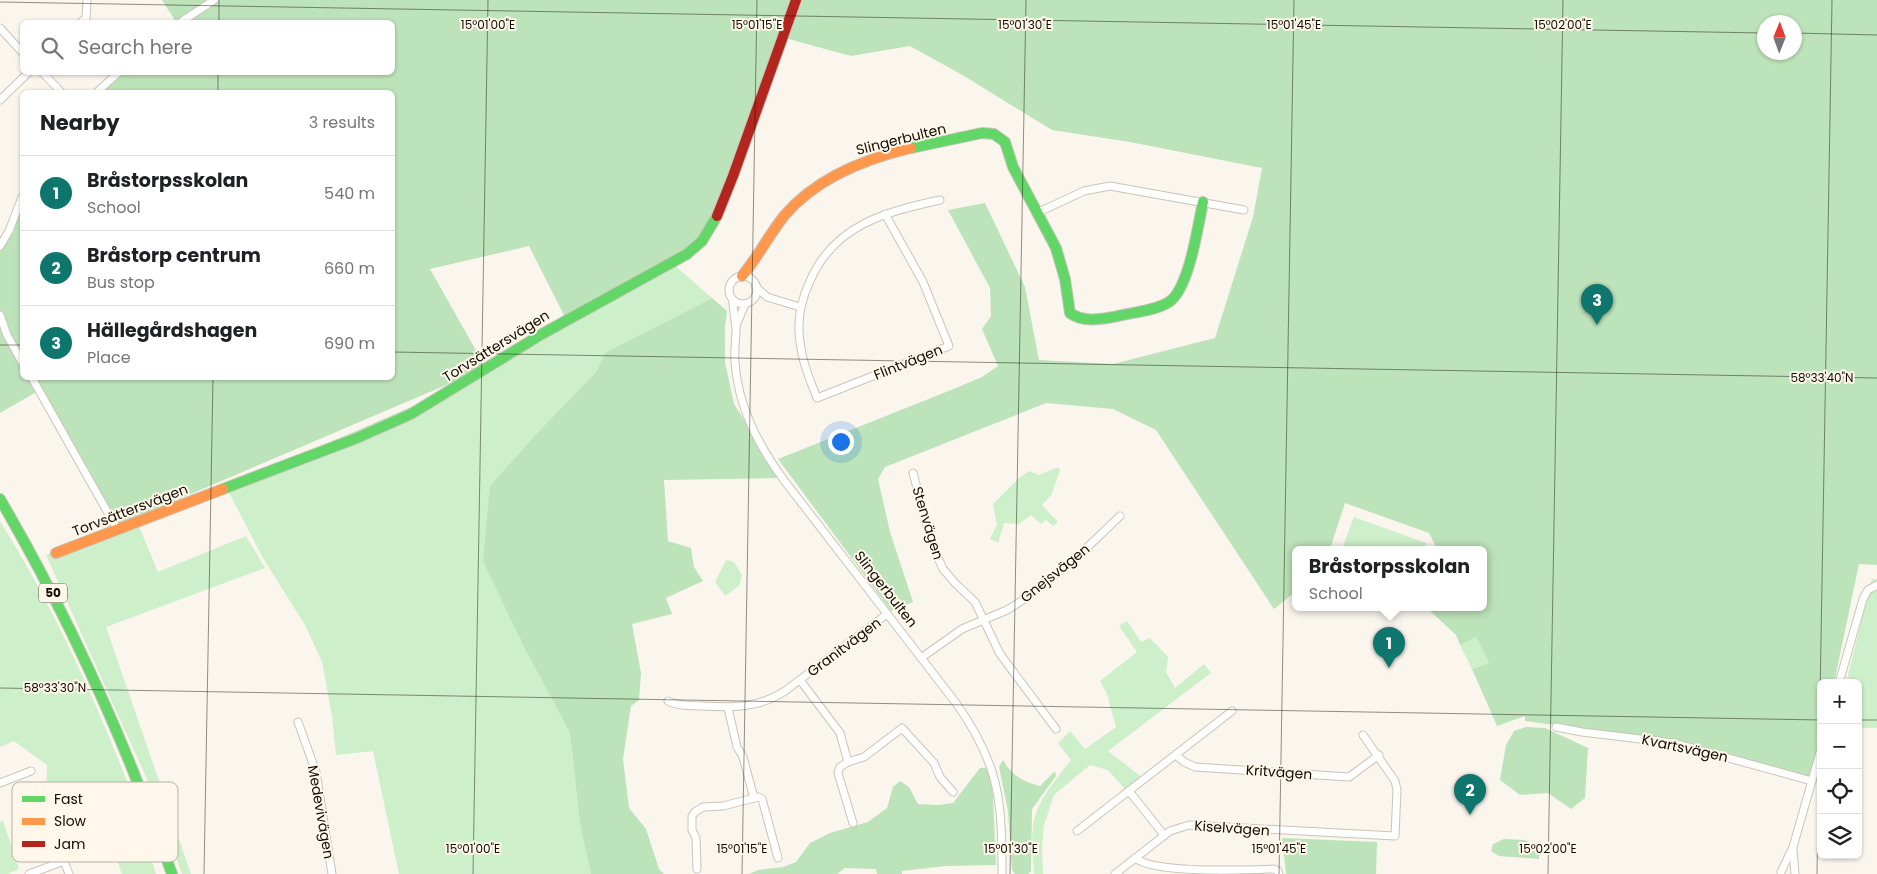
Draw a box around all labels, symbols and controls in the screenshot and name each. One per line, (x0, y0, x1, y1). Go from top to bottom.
north arrow (1757, 15, 1802, 60)
text: 15°01'00"E (461, 16, 515, 33)
text: 15°01'15"E (732, 16, 782, 33)
text: 15°01'30"E (998, 16, 1052, 33)
text: 15°01'45"E (1267, 16, 1321, 33)
text: 15°02'00"E (1534, 16, 1592, 33)
search box (20, 20, 395, 75)
icon: search (38, 34, 66, 62)
text: Search here (78, 34, 192, 61)
text: Nearby (40, 108, 120, 137)
text: 3 results (309, 111, 375, 134)
street label: Slingerbulten (854, 118, 948, 160)
text: Bråstorpsskolan (87, 167, 248, 194)
text: 1 (53, 182, 59, 205)
text: 540 m (324, 182, 375, 205)
text: School (87, 196, 141, 219)
text: Bråstorp centrum (87, 242, 261, 269)
text: 2 (51, 257, 61, 280)
text: 660 m (324, 257, 375, 280)
text: Bus stop (87, 271, 155, 294)
pin: 3 (1581, 284, 1613, 325)
street label: Torvsättersvägen (439, 305, 553, 387)
text: Hällegårdshagen (87, 317, 257, 344)
text: 3 (51, 332, 61, 355)
text: 690 m (324, 332, 375, 355)
street label: Flintvägen (871, 339, 945, 385)
text: Place (87, 346, 131, 369)
text: 58°33'40"N (1790, 369, 1854, 386)
your location (828, 429, 854, 455)
street label: Torvsättersvägen (69, 479, 191, 541)
street label: Stenvägen (907, 484, 949, 562)
street label: Gnejsvägen (1016, 539, 1094, 607)
popup (1292, 546, 1487, 611)
street label: Slingerbulten (850, 547, 922, 631)
text: Bråstorpsskolan (1309, 553, 1470, 580)
text: School (1309, 582, 1363, 605)
road number: 50 (39, 584, 67, 602)
street label: Granitvägen (803, 613, 885, 681)
pin: 1 (1373, 627, 1405, 668)
text: 58°33'30"N (24, 679, 86, 696)
map controls (1817, 679, 1862, 859)
button: + (1817, 679, 1862, 724)
button: − (1817, 724, 1862, 769)
street label: Kvartsvägen (1640, 729, 1730, 767)
street label: Kritvägen (1245, 760, 1313, 784)
street label: Medevivägen (303, 764, 339, 860)
button: locate (1817, 769, 1862, 814)
pin: 2 (1454, 774, 1486, 815)
legend (12, 782, 178, 862)
text: Fast (54, 789, 83, 809)
text: Slow (54, 811, 87, 831)
button: layers (1817, 814, 1862, 859)
street label: Kiselvägen (1194, 815, 1270, 841)
text: Jam (54, 834, 85, 854)
text: 15°01'00"E (446, 840, 500, 857)
text: 15°01'15"E (717, 840, 767, 857)
text: 15°01'30"E (984, 840, 1038, 857)
text: 15°01'45"E (1252, 840, 1306, 857)
text: 15°02'00"E (1519, 840, 1577, 857)

